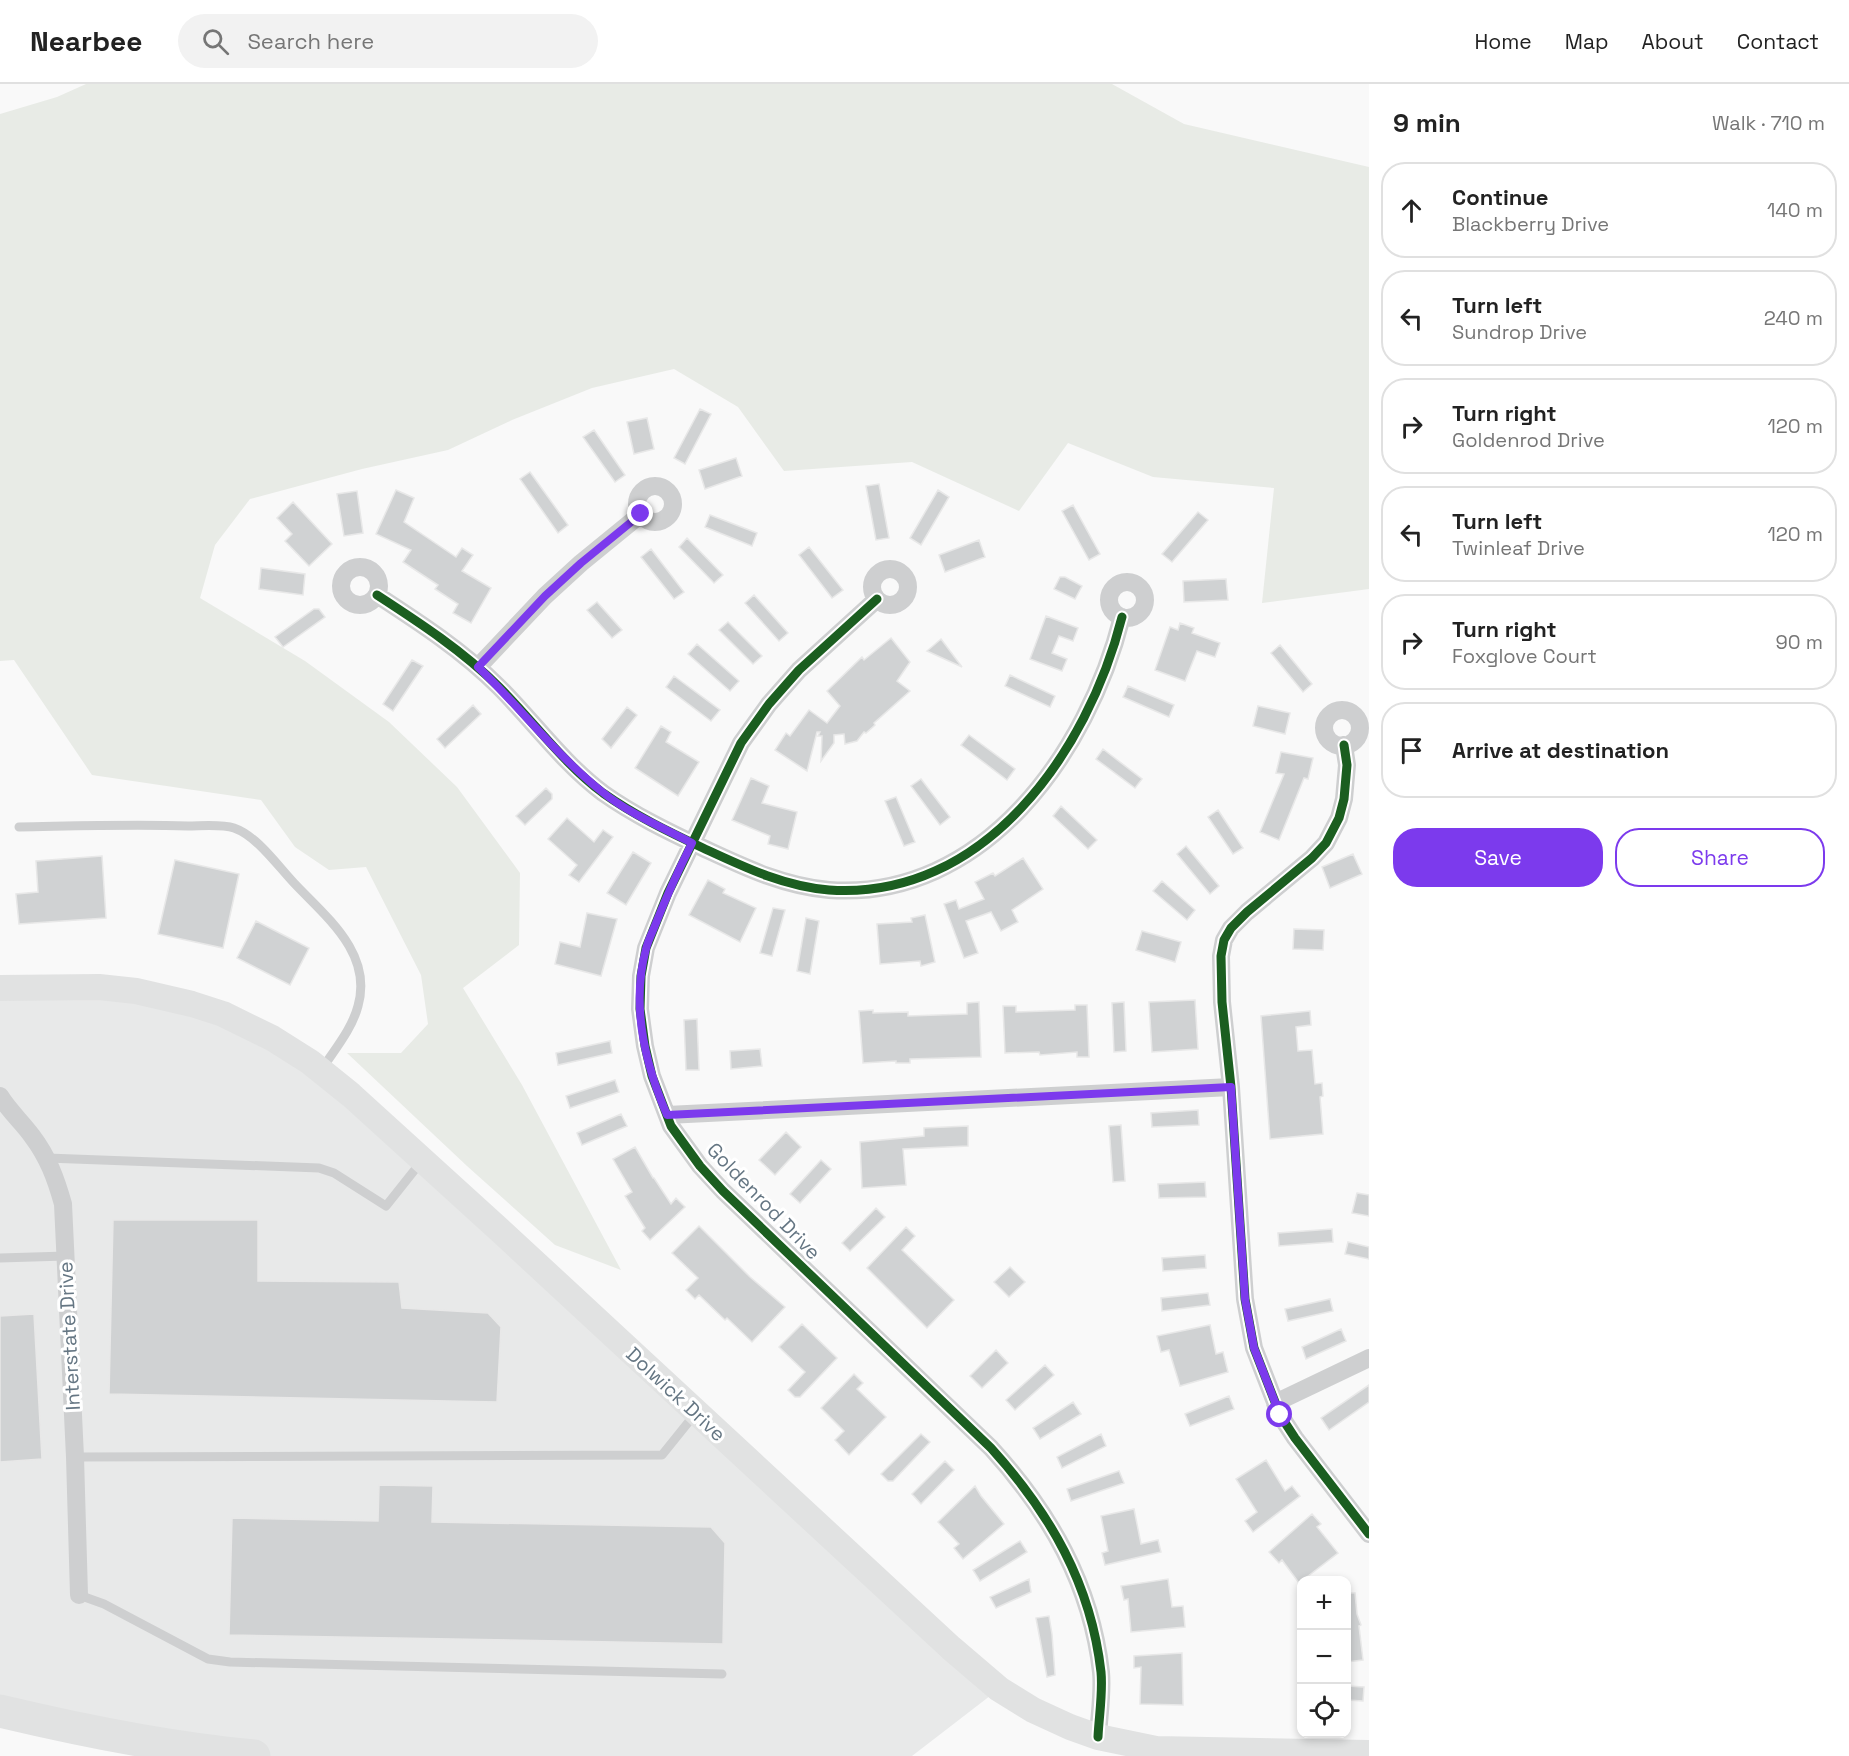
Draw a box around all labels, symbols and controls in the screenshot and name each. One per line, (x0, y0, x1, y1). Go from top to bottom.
search box (178, 14, 598, 68)
text: Nearbee (30, 23, 142, 59)
icon: search (199, 25, 232, 58)
text: Search here (247, 27, 374, 55)
text: Home (1474, 28, 1532, 55)
text: Map (1565, 28, 1609, 55)
text: About (1642, 28, 1704, 55)
text: Contact (1737, 28, 1819, 55)
text: 9 min (1393, 106, 1461, 140)
text: Walk · 710 m (1712, 110, 1825, 136)
text: Continue (1452, 183, 1548, 211)
icon: ahead (1395, 194, 1428, 227)
text: 140 m (1767, 197, 1823, 223)
text: Blackberry Drive (1452, 211, 1609, 237)
text: Turn left (1452, 291, 1542, 319)
icon: left (1395, 302, 1428, 335)
text: 240 m (1764, 305, 1823, 331)
text: Sundrop Drive (1452, 319, 1587, 345)
text: Turn right (1452, 399, 1557, 427)
icon: right (1395, 410, 1428, 443)
text: 120 m (1767, 413, 1823, 439)
text: Goldenrod Drive (1452, 427, 1605, 453)
route end (627, 500, 653, 526)
text: Turn left (1452, 507, 1542, 535)
icon: left (1395, 518, 1428, 551)
text: 120 m (1767, 521, 1823, 547)
text: Twinleaf Drive (1452, 535, 1585, 561)
text: Turn right (1452, 615, 1557, 643)
icon: right (1395, 626, 1428, 659)
text: 90 m (1776, 629, 1823, 655)
text: Foxglove Court (1452, 643, 1597, 669)
icon: arrive (1395, 734, 1428, 767)
text: Arrive at destination (1452, 736, 1669, 764)
button: Save (1393, 828, 1603, 887)
button: Share (1615, 828, 1825, 887)
street label: Goldenrod Drive (702, 1137, 826, 1265)
street label: Interstate Drive (52, 1261, 86, 1411)
street label: Dolwick Drive (621, 1341, 731, 1447)
route start (1266, 1401, 1292, 1427)
map controls (1297, 1576, 1351, 1738)
button: + (1297, 1576, 1351, 1630)
button: − (1297, 1630, 1351, 1684)
button: locate (1297, 1684, 1351, 1738)

